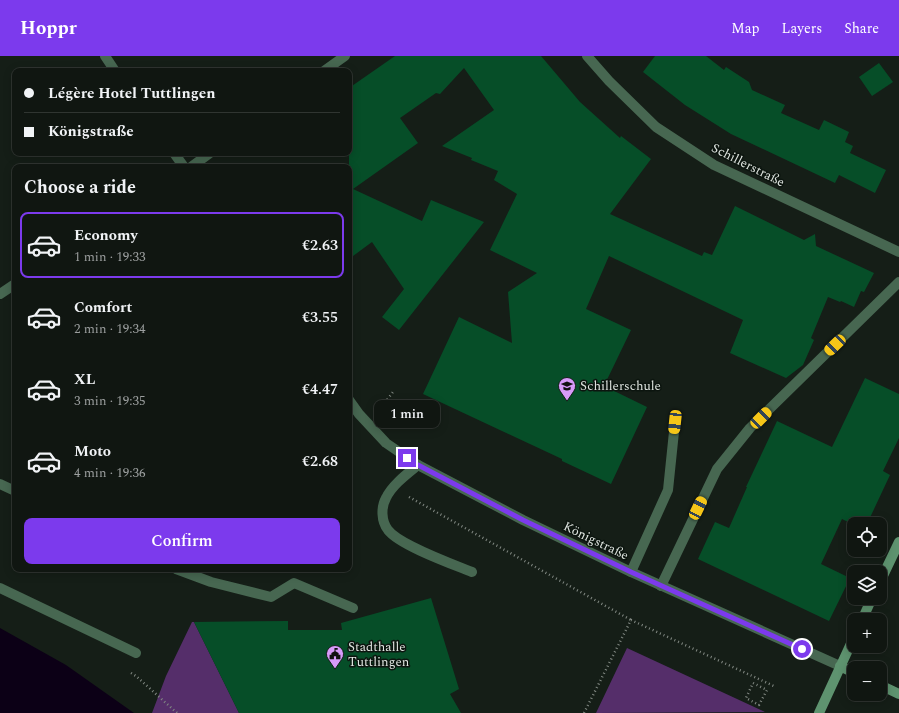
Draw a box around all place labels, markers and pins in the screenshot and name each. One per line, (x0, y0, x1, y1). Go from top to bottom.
school or university icon: Schillerschule (557, 376, 577, 401)
place label: Schillerschule (580, 376, 661, 396)
place label: Stadthalle Tuttlingen (348, 637, 410, 672)
public building icon: Stadthalle Tuttlingen (325, 644, 345, 669)

